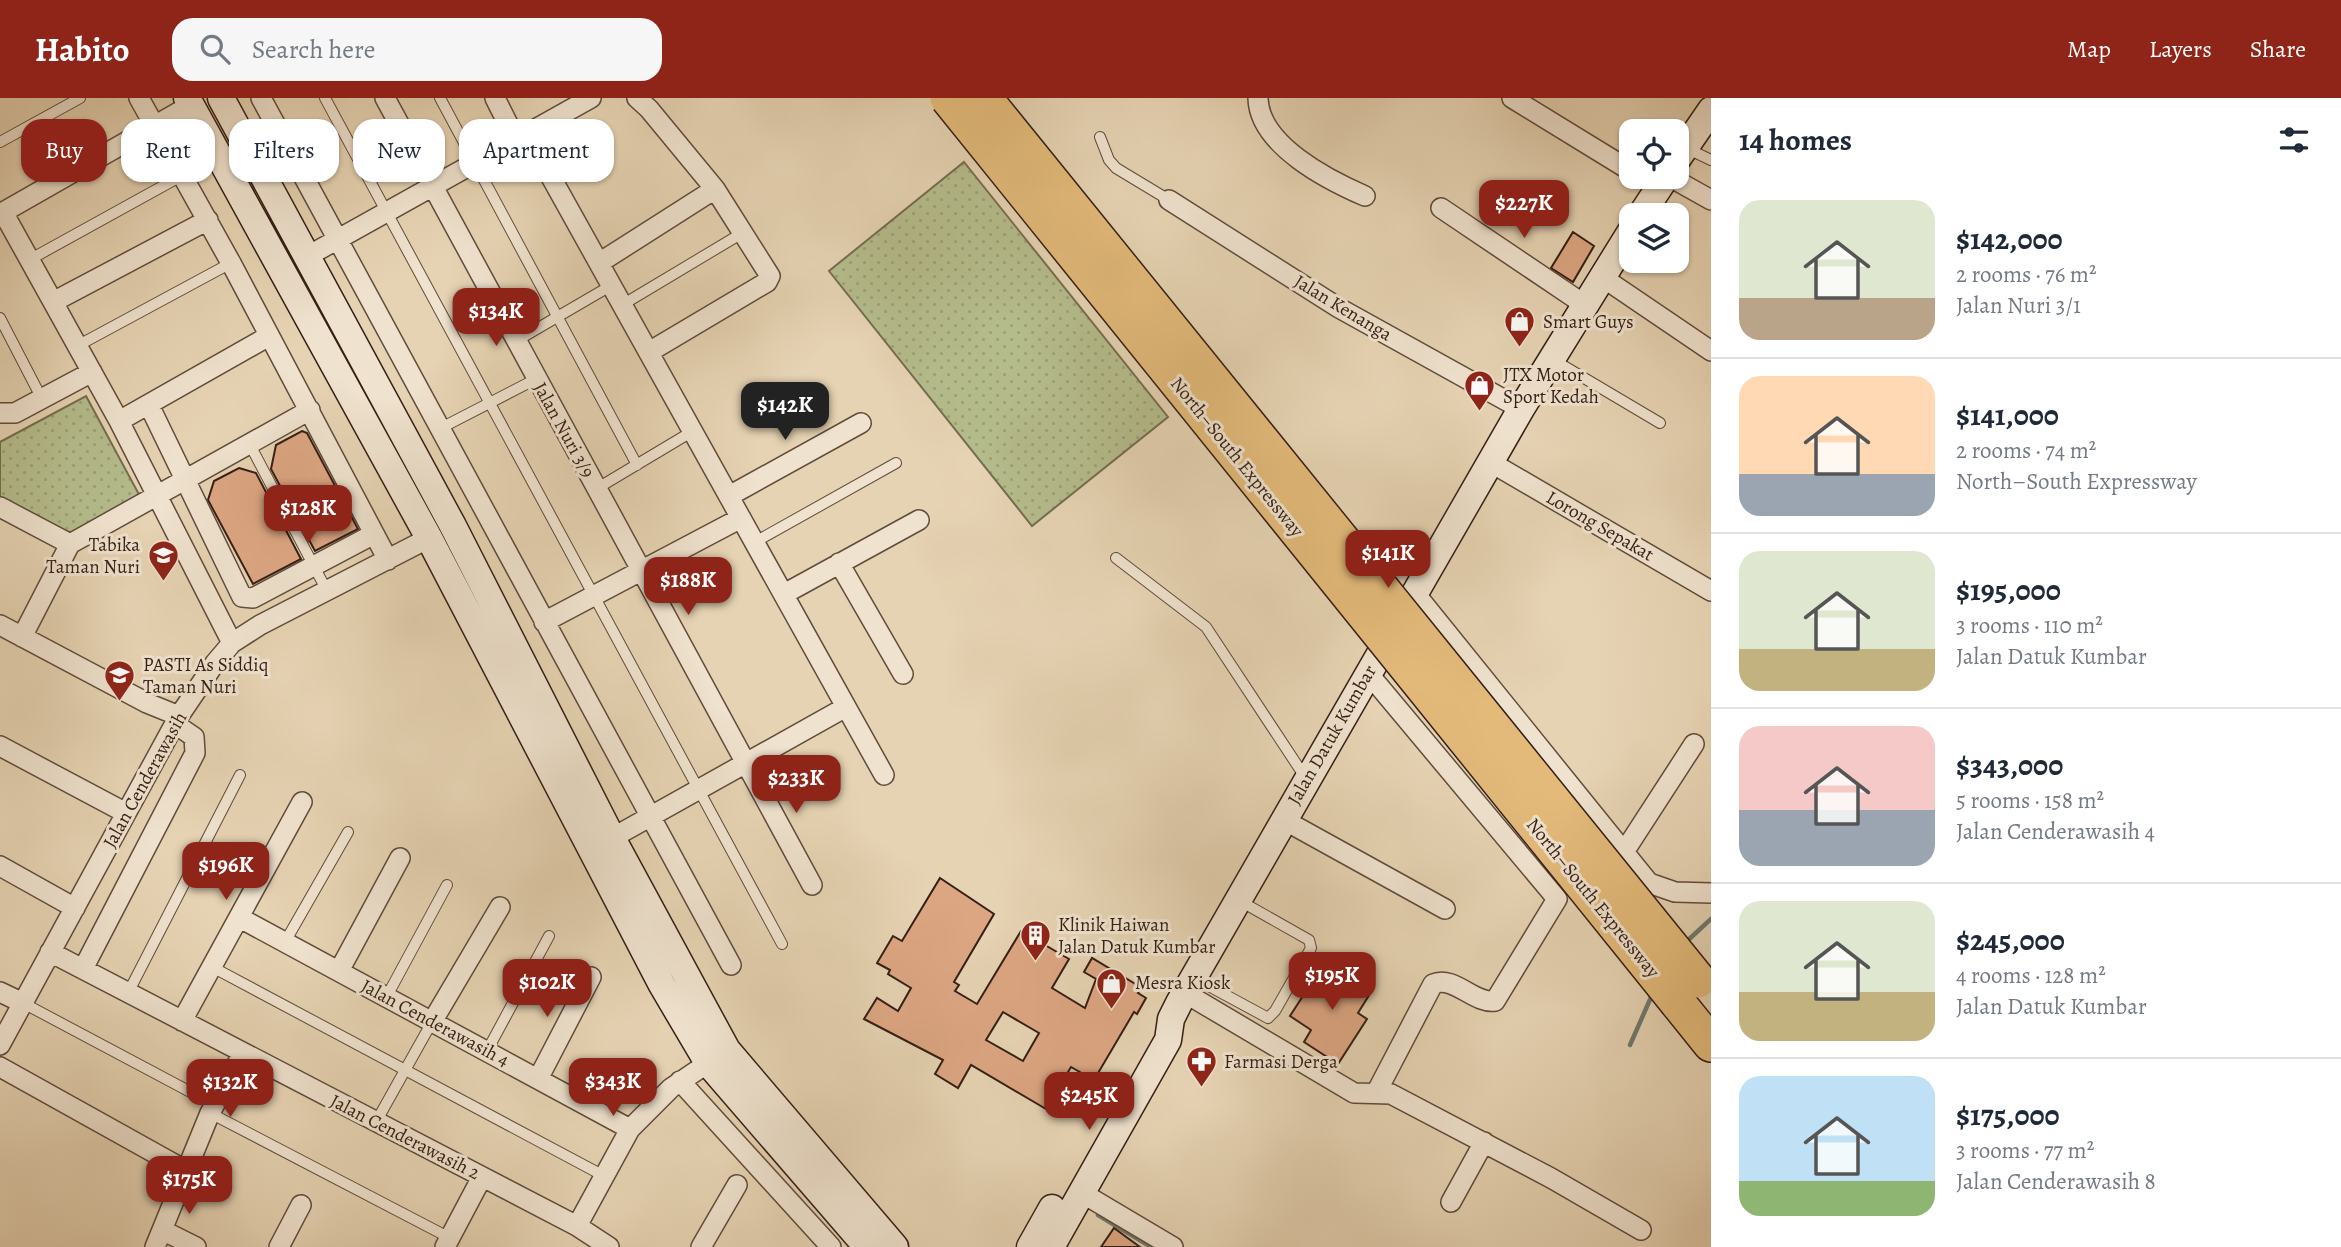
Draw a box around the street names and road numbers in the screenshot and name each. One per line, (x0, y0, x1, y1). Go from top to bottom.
street label: Jalan Kenanga (1289, 269, 1397, 348)
street label: North–South Expressway (1164, 372, 1310, 543)
street label: Jalan Nuri 3/9 (527, 378, 601, 482)
street label: Lorong Sepakat (1541, 485, 1659, 567)
street label: Jalan Datuk Kumbar (1281, 660, 1383, 810)
street label: Jalan Cenderawasih (97, 707, 193, 853)
street label: North–South Expressway (1520, 813, 1666, 984)
street label: Jalan Cenderawasih 4 (356, 973, 514, 1073)
street label: Jalan Cenderawasih 2 (326, 1088, 484, 1186)

